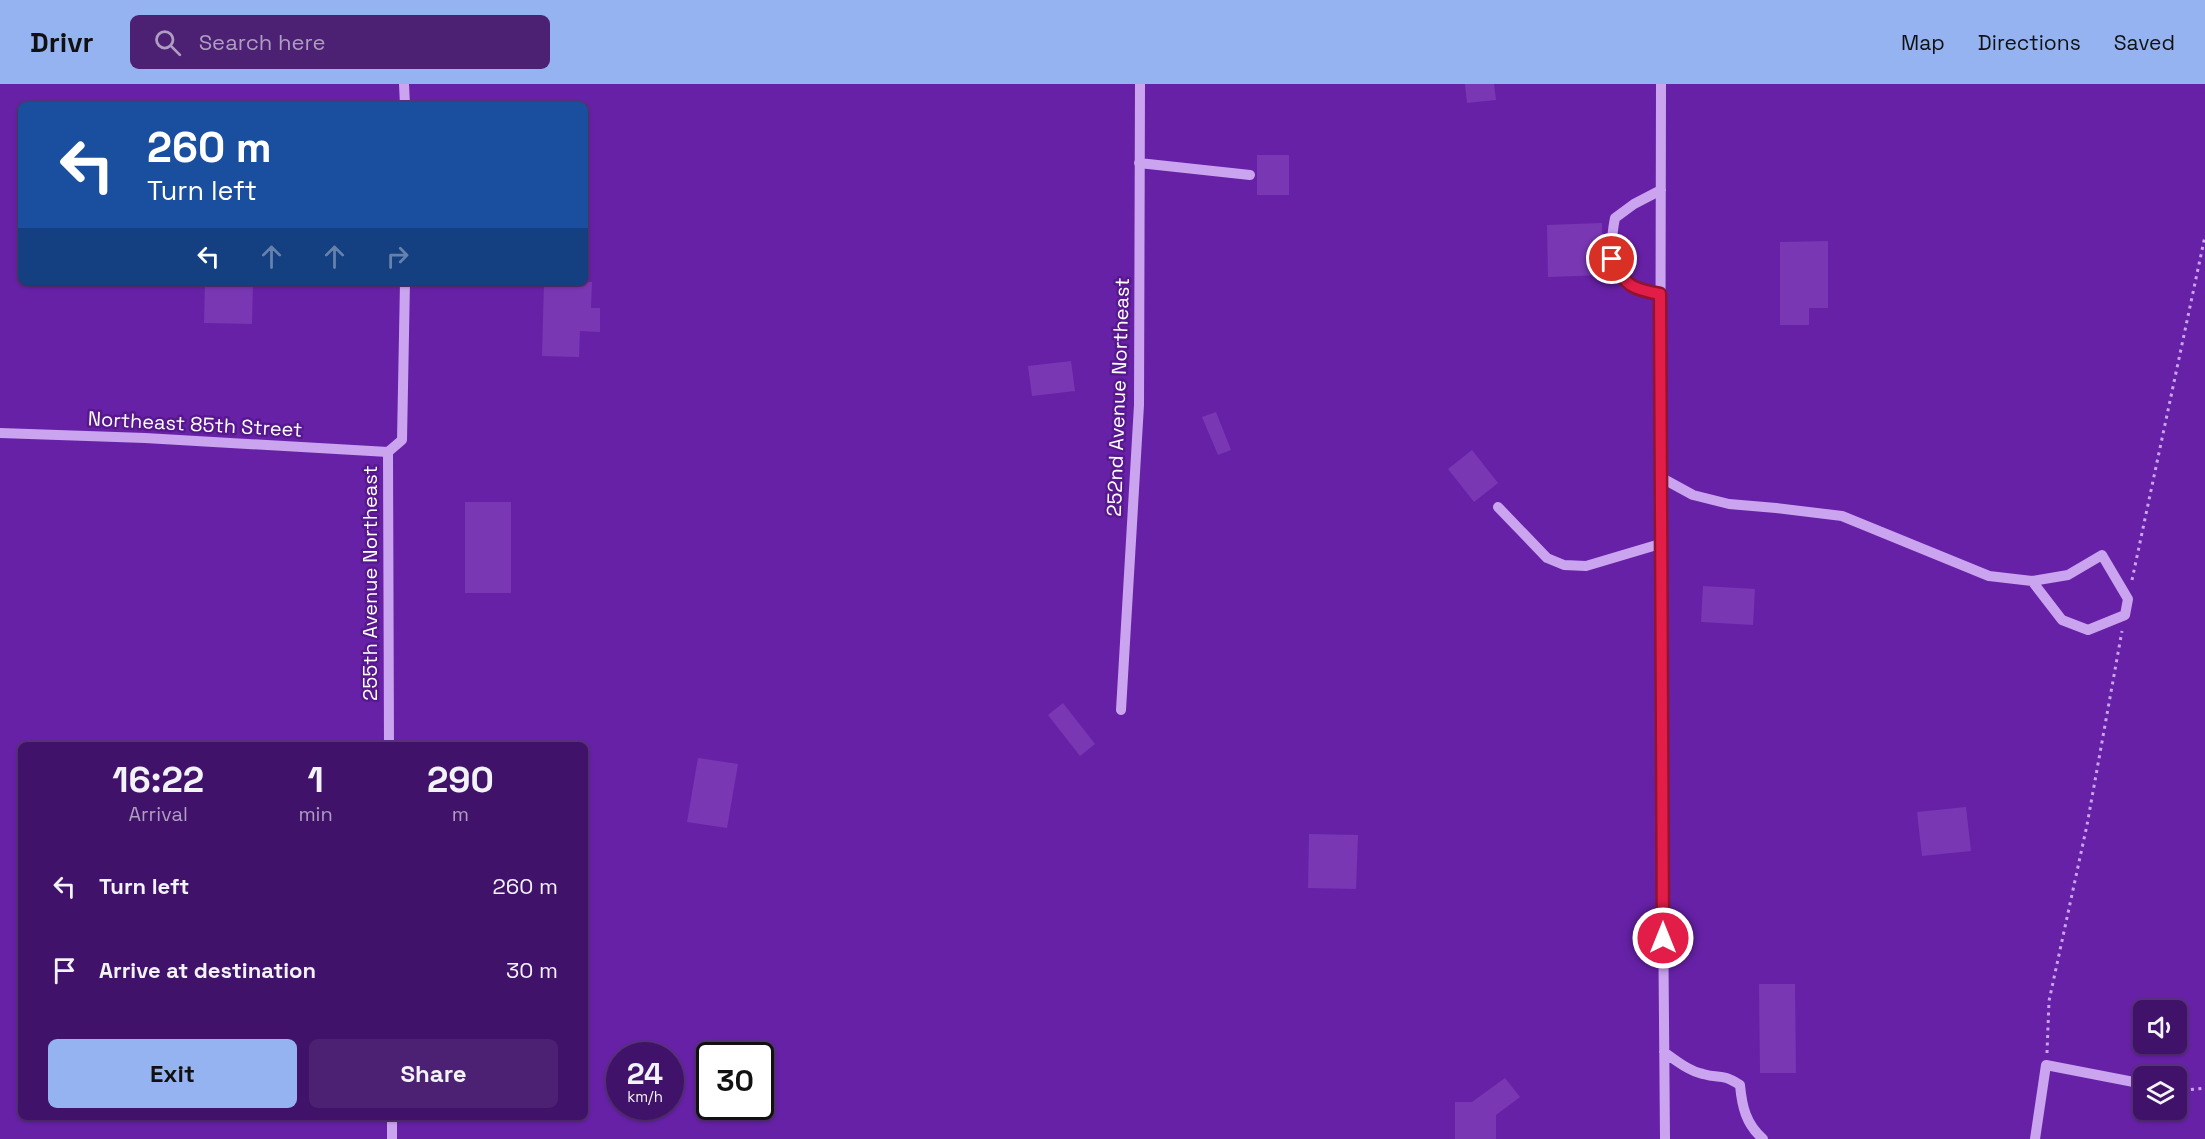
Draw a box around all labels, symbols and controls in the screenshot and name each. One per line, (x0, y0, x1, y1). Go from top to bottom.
search box (130, 15, 550, 69)
text: Drivr (30, 24, 94, 60)
icon: search (151, 26, 184, 59)
text: Search here (199, 28, 325, 56)
text: Map (1901, 29, 1945, 56)
text: Directions (1978, 29, 2081, 56)
text: Saved (2114, 29, 2175, 56)
text: 260 m (147, 121, 272, 174)
icon: left (48, 126, 126, 204)
text: Turn left (147, 173, 257, 208)
pin (1586, 233, 1637, 284)
icon: left (192, 240, 225, 273)
icon: ahead (255, 240, 288, 273)
icon: ahead (318, 240, 351, 273)
icon: right (381, 240, 414, 273)
icon: arrive (1595, 242, 1628, 275)
street label: 252nd Avenue Northeast (1101, 277, 1135, 517)
street label: Northeast 85th Street (87, 405, 303, 443)
street label: 255th Avenue Northeast (357, 465, 383, 701)
text: 16:22 (112, 757, 204, 803)
text: 1 (307, 757, 324, 803)
text: 290 (427, 757, 494, 803)
text: Arrival (128, 801, 188, 827)
text: min (298, 801, 333, 827)
text: m (452, 801, 469, 827)
icon: left (48, 870, 81, 903)
text: Turn left (99, 872, 189, 900)
text: 260 m (493, 872, 558, 900)
position arrow (1631, 906, 1695, 970)
icon: arrive (48, 954, 81, 987)
text: Arrive at destination (99, 956, 316, 984)
text: 30 m (506, 956, 558, 984)
map controls (2133, 1000, 2187, 1120)
button: sound (2133, 1000, 2187, 1054)
button: Exit (48, 1039, 297, 1108)
button: Share (309, 1039, 558, 1108)
speed limit sign: 30 (696, 1042, 774, 1120)
text: 24 (627, 1054, 663, 1093)
button: layers (2133, 1066, 2187, 1120)
text: km/h (627, 1087, 663, 1106)

